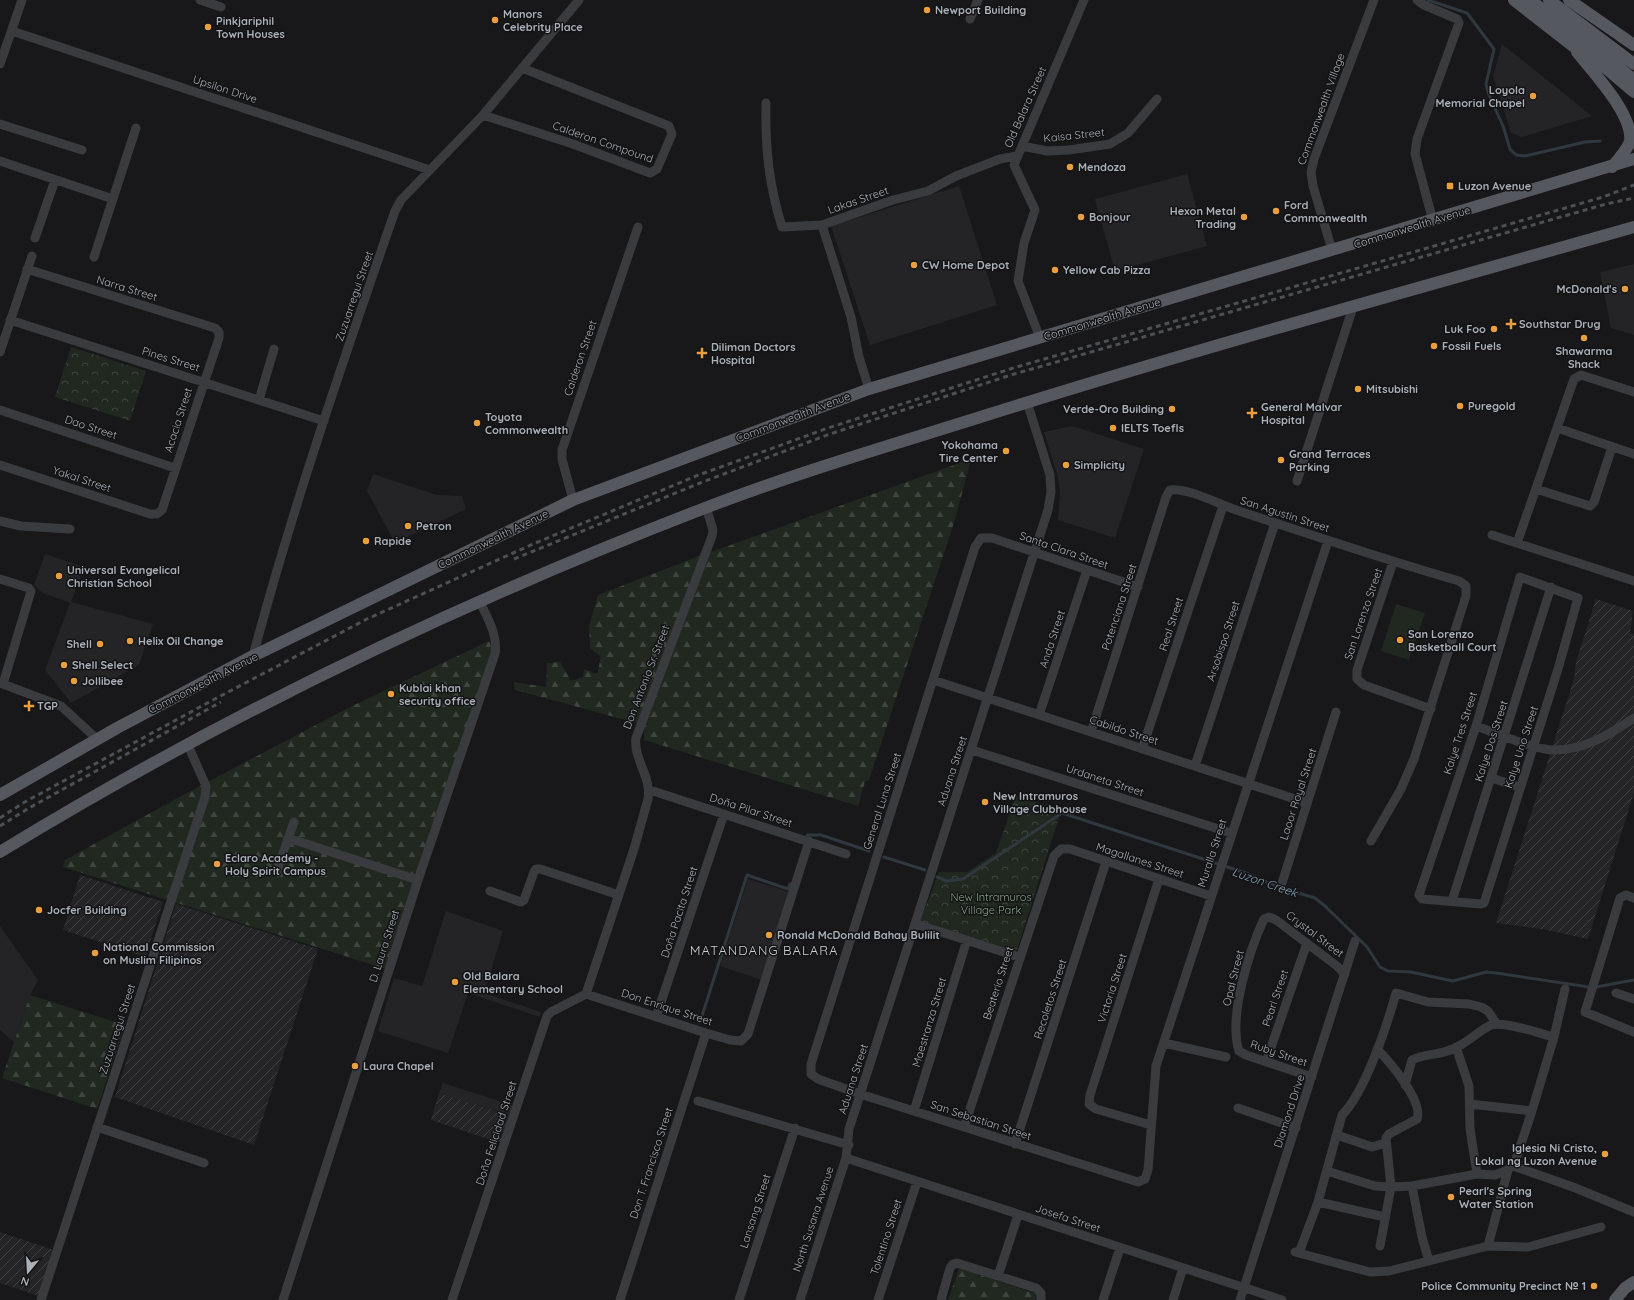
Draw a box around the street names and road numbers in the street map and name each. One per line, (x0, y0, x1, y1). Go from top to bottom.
street label: Commonwealth Village (1294, 51, 1348, 167)
street label: Old Balara Street (1001, 64, 1049, 150)
street label: Upsilon Drive (191, 72, 259, 106)
street label: Calderon Compound (551, 118, 655, 166)
street label: Kaisa Street (1043, 125, 1106, 145)
street label: Lakas Street (826, 183, 890, 217)
street label: Commonwealth Avenue (1352, 203, 1472, 251)
street label: Zuzuarregui Street (332, 249, 376, 343)
street label: Narra Street (95, 272, 159, 304)
street label: Commonwealth Avenue (1042, 295, 1162, 343)
street label: Calderon Street (560, 318, 600, 398)
street label: Pines Street (140, 344, 202, 375)
street label: Acacia Street (161, 386, 195, 454)
street label: Commonwealth Avenue (734, 389, 852, 445)
street label: Dao Street (63, 412, 119, 442)
street label: Yakal Street (51, 463, 113, 495)
street label: San Agustin Street (1239, 493, 1332, 535)
street label: Commonwealth Avenue (435, 506, 551, 572)
street label: Santa Clara Street (1018, 528, 1110, 572)
street label: Potenciana Street (1098, 562, 1140, 652)
street label: San Lorenzo Street (1341, 566, 1385, 662)
street label: Real Street (1156, 595, 1186, 653)
street label: Arsobispo Street (1203, 599, 1243, 683)
street label: Anda Street (1036, 608, 1068, 670)
street label: Don Antonio Sr. Street (620, 623, 672, 731)
street label: Commonwealth Avenue (146, 649, 260, 717)
street label: Kalye Tres Street (1440, 690, 1480, 776)
street label: Kalye Dos Street (1471, 698, 1511, 783)
street label: Kalye Uno Street (1501, 704, 1541, 790)
street label: Cabildo Street (1088, 712, 1160, 748)
street label: Aduana Street (934, 734, 970, 808)
street label: Laoor Royal Street (1277, 746, 1319, 842)
street label: General Luna Street (860, 751, 904, 851)
street label: Urdaneta Street (1064, 761, 1146, 799)
street label: Doña Pilar Street (708, 790, 794, 830)
street label: Muralla Street (1194, 817, 1230, 889)
street label: Magallanes Street (1094, 839, 1186, 881)
street label: Doña Pacita Street (658, 864, 700, 960)
street label: D. Laura Street (366, 908, 402, 984)
street label: Crystal Street (1283, 908, 1347, 960)
street label: Beaterio Street (980, 944, 1017, 1021)
street label: Opal Street (1219, 948, 1247, 1008)
street label: Victoria Street (1094, 951, 1130, 1024)
street label: Recoletos Street (1031, 957, 1070, 1041)
street label: Pearl Street (1259, 967, 1291, 1028)
street label: Maestranza Street (909, 975, 949, 1069)
street label: Zuzuarregui Street (96, 982, 138, 1076)
street label: Don Enrique Street (619, 986, 715, 1028)
street label: Ruby Street (1249, 1037, 1310, 1069)
street label: Aduana Street (835, 1042, 871, 1116)
street label: Diamond Drive (1271, 1073, 1307, 1149)
street label: Doña Felicidad Street (473, 1079, 520, 1187)
street label: San Sebastian Street (929, 1097, 1033, 1143)
street label: Don T. Francisco Street (626, 1105, 676, 1221)
street label: North Susana Avenue (789, 1165, 837, 1273)
street label: Lansang Street (736, 1172, 774, 1250)
street label: Tolentino Street (867, 1197, 905, 1277)
street label: Josefa Street (1033, 1201, 1103, 1235)

